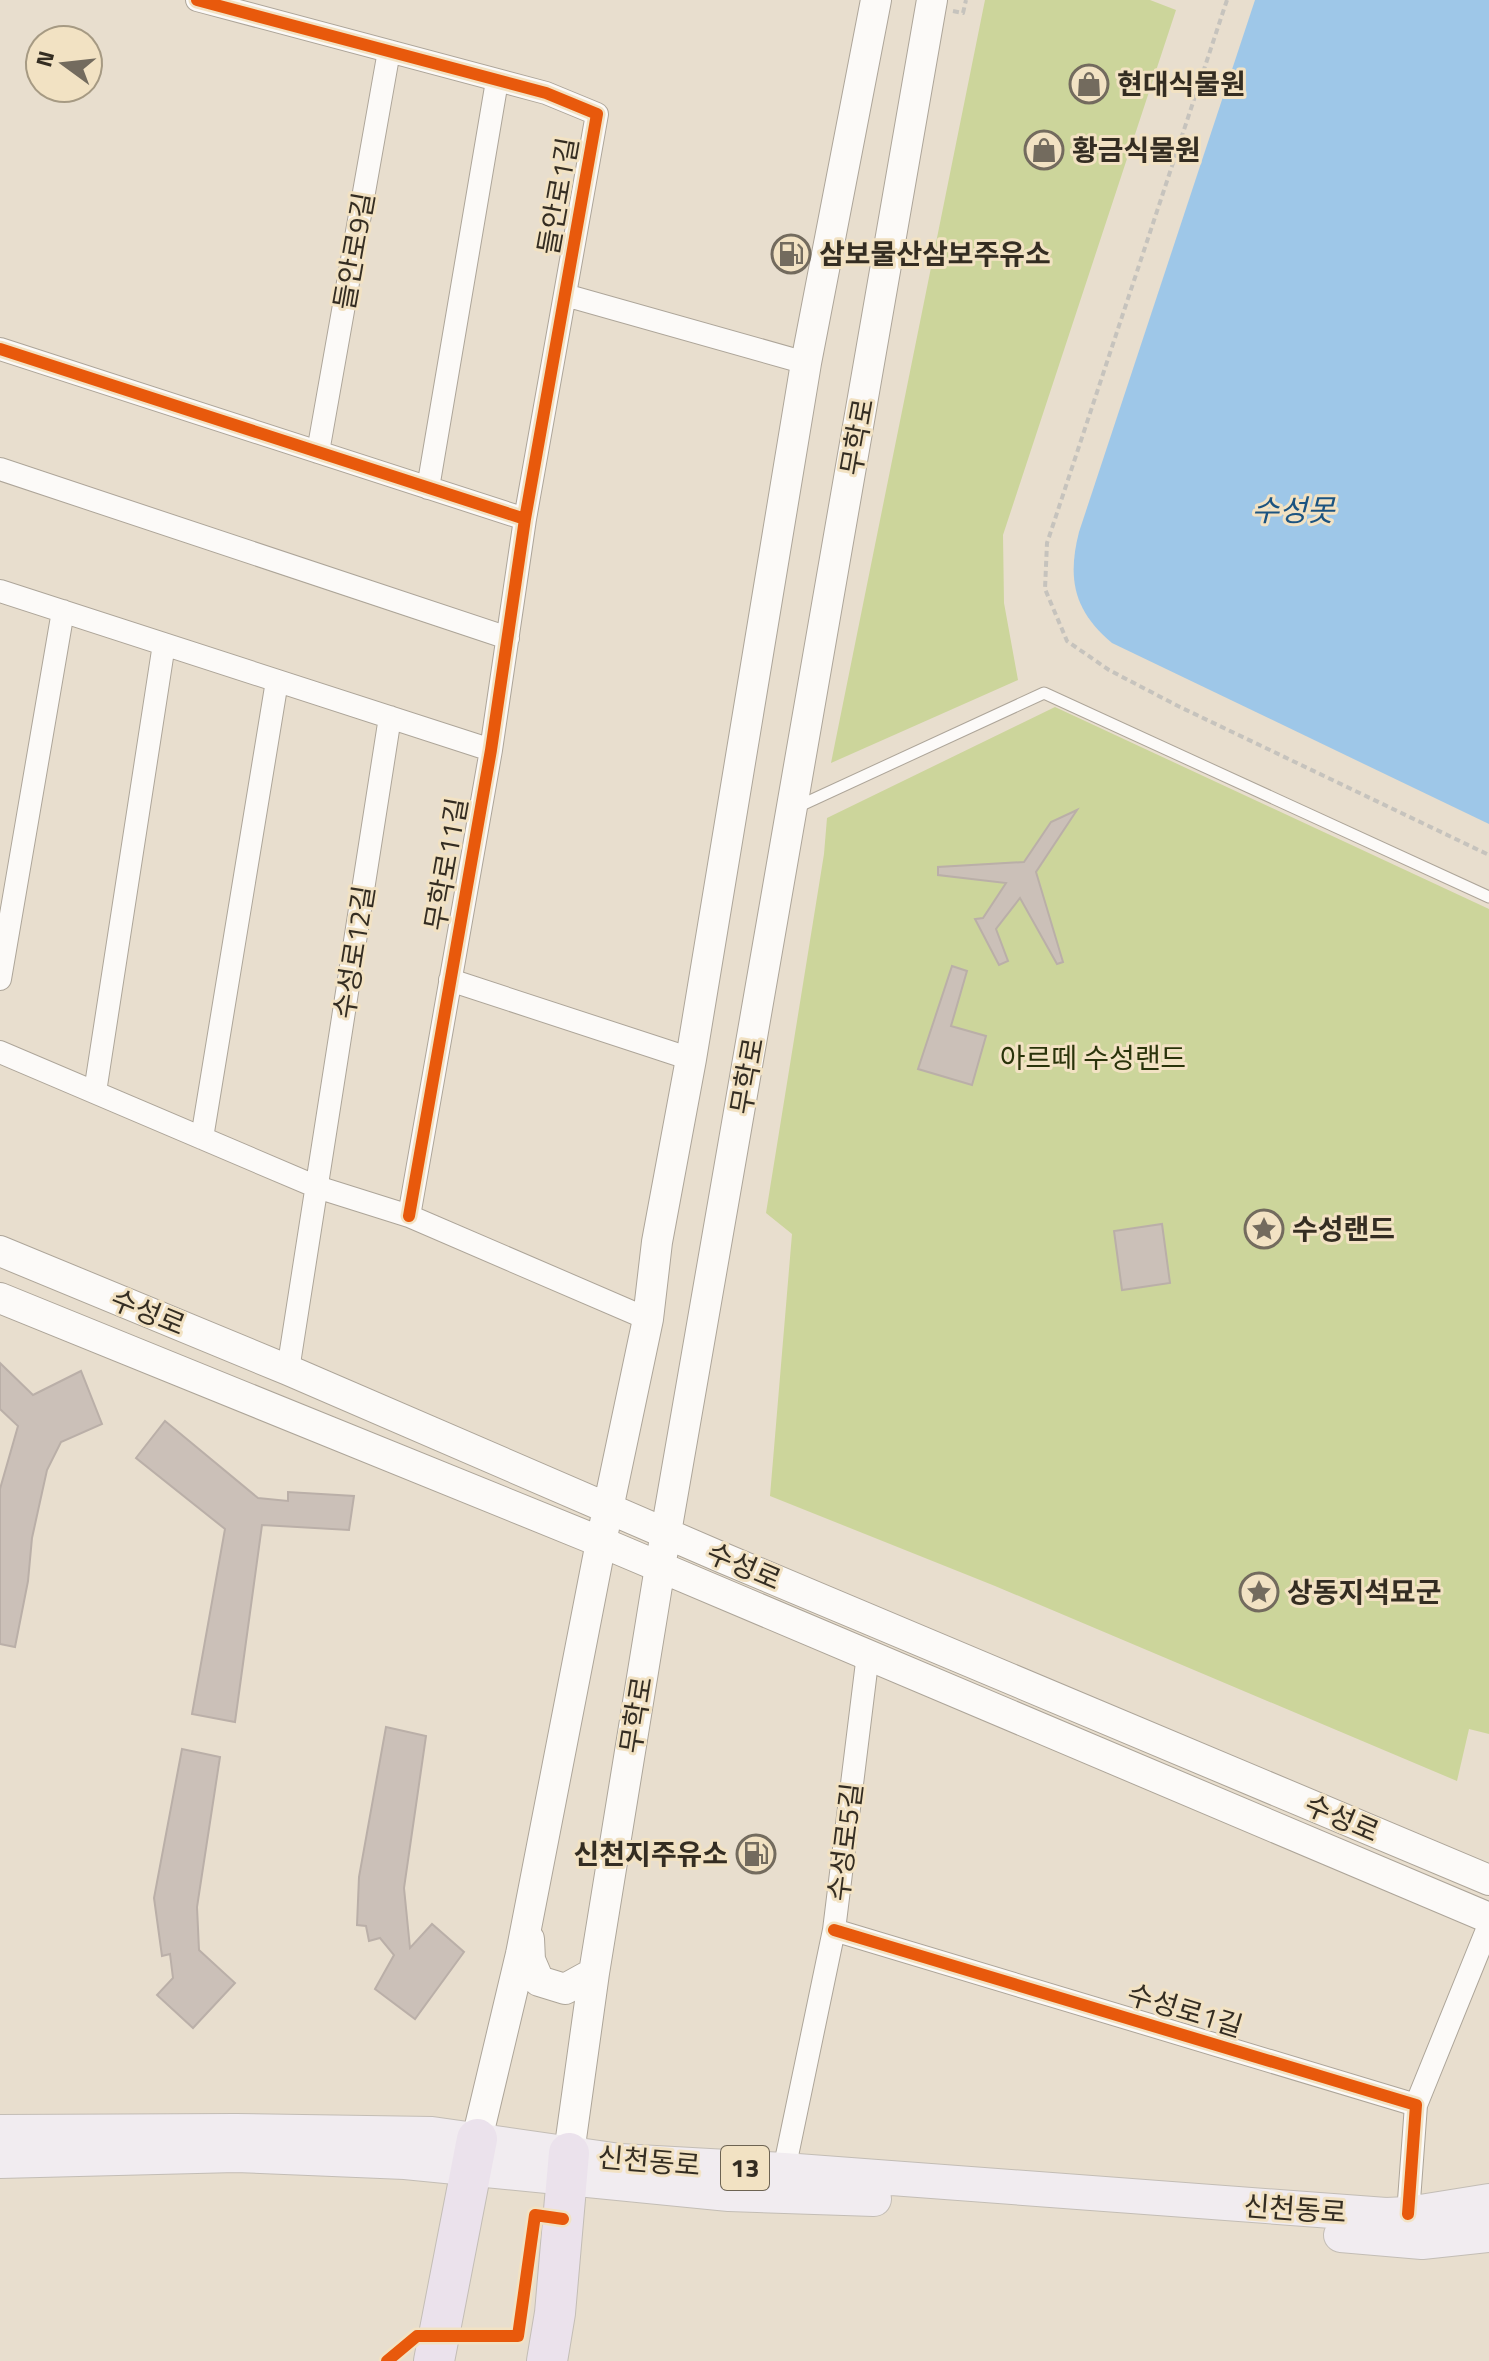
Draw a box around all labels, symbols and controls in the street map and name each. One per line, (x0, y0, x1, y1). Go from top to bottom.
north arrow (24, 24, 104, 104)
text: N (26, 47, 63, 71)
place label: 현대식물원 (1117, 62, 1246, 105)
shop icon: 현대식물원 (1068, 63, 1110, 105)
place label: 황금식물원 (1072, 128, 1201, 171)
shop icon: 황금식물원 (1023, 129, 1065, 171)
street label: 들안로1길 (526, 134, 589, 258)
street label: 들안로9길 (322, 189, 385, 313)
place label: 삼보물산삼보주유소 (819, 232, 1051, 275)
fuel station icon: 삼보물산삼보주유소 (770, 233, 812, 275)
street label: 무학로 (829, 395, 884, 479)
water label: 수성못 (1252, 487, 1336, 533)
street label: 무학로11길 (413, 794, 478, 934)
street label: 수성로12길 (322, 882, 385, 1022)
street label: 무학로 (719, 1034, 774, 1118)
park label: 아르떼 수성랜드 (1000, 1036, 1186, 1079)
place label: 수성랜드 (1292, 1207, 1395, 1250)
place icon: 수성랜드 (1243, 1208, 1285, 1250)
street label: 수성로 (104, 1277, 192, 1346)
street label: 수성로 (700, 1531, 788, 1600)
place label: 상동지석묘군 (1287, 1570, 1442, 1613)
place icon: 상동지석묘군 (1238, 1571, 1280, 1613)
street label: 무학로 (608, 1673, 663, 1756)
street label: 수성로5길 (816, 1780, 873, 1903)
street label: 수성로 (1298, 1783, 1386, 1852)
place label: 신천지주유소 (573, 1832, 728, 1875)
fuel station icon: 신천지주유소 (735, 1833, 777, 1875)
street label: 수성로1길 (1122, 1972, 1248, 2047)
street label: 신천동로 (596, 2135, 702, 2186)
road number: 13 (721, 2146, 769, 2190)
street label: 신천동로 (1242, 2183, 1348, 2234)

